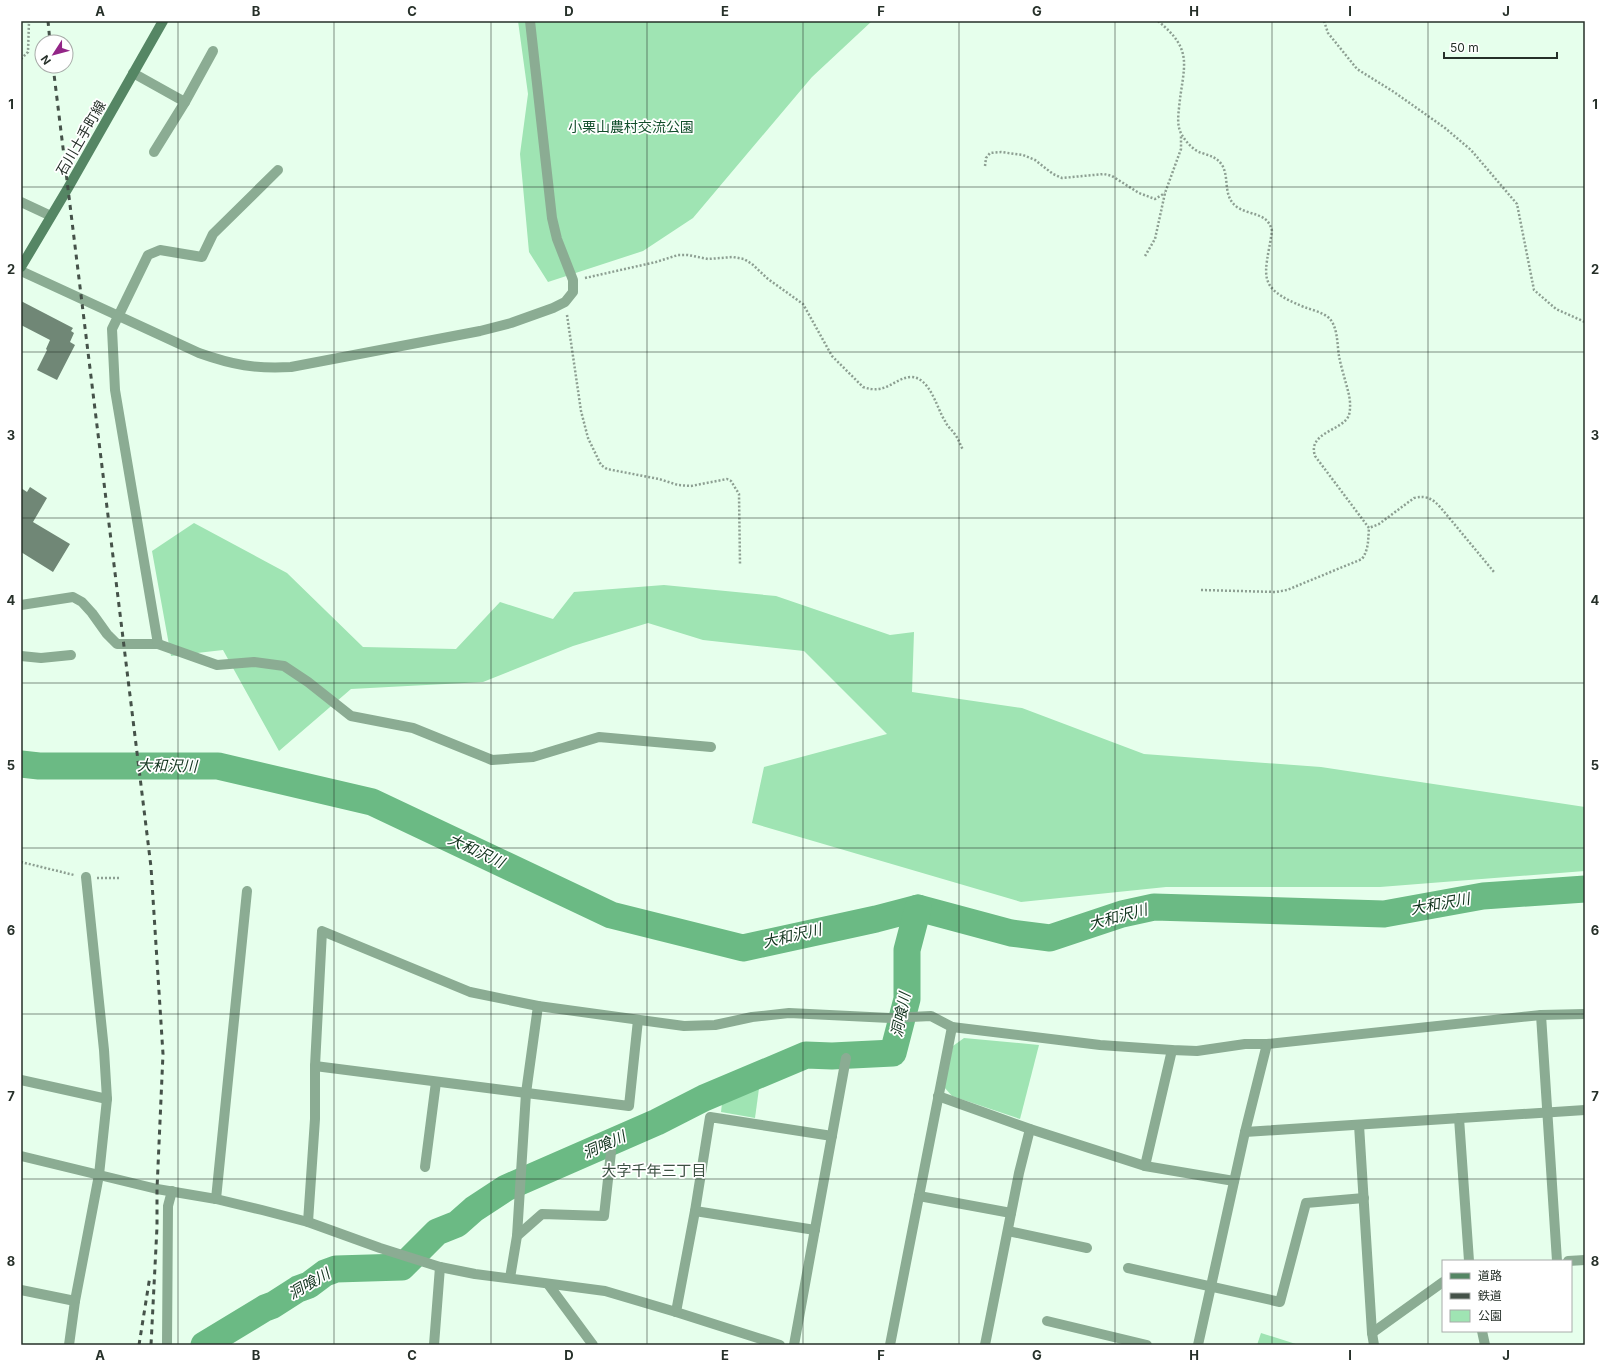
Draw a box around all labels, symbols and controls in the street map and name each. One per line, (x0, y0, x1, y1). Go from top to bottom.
text: A (95, 3, 105, 19)
text: B (252, 3, 261, 19)
text: C (407, 3, 417, 19)
text: D (564, 3, 574, 19)
text: E (721, 3, 729, 19)
text: F (877, 3, 885, 19)
text: G (1032, 3, 1042, 19)
text: H (1189, 3, 1199, 19)
text: I (1348, 3, 1352, 19)
text: J (1502, 3, 1510, 19)
north arrow (34, 34, 74, 74)
scale bar (1444, 34, 1557, 60)
text: 50 m (1450, 40, 1479, 55)
text: N (38, 52, 54, 67)
text: 1 (8, 96, 14, 112)
text: 1 (1592, 96, 1598, 112)
street label: 石川土手町線 (52, 97, 109, 178)
park label: 小栗山農村交流公園 (568, 118, 694, 135)
text: 2 (7, 261, 15, 277)
text: 2 (1591, 261, 1599, 277)
text: 3 (7, 427, 15, 443)
text: 3 (1591, 427, 1599, 443)
text: 4 (7, 592, 16, 608)
text: 4 (1591, 592, 1600, 608)
water label: 大和沢川 (137, 755, 199, 776)
text: 5 (7, 757, 15, 773)
text: 5 (1591, 757, 1599, 773)
water label: 大和沢川 (445, 829, 509, 873)
water label: 大和沢川 (1409, 889, 1473, 918)
water label: 大和沢川 (1086, 899, 1151, 933)
water label: 大和沢川 (761, 919, 825, 952)
text: 6 (7, 922, 15, 938)
text: 6 (1591, 922, 1599, 938)
water label: 洞喰川 (887, 989, 915, 1039)
text: 7 (7, 1088, 15, 1104)
text: 7 (1591, 1088, 1599, 1104)
water label: 洞喰川 (579, 1126, 630, 1162)
district label: 大字千年三丁目 (601, 1161, 707, 1180)
text: 8 (7, 1253, 15, 1269)
text: 8 (1591, 1253, 1599, 1269)
legend (1442, 1260, 1572, 1332)
water label: 洞喰川 (285, 1263, 335, 1303)
text: 道路 (1478, 1268, 1502, 1283)
text: 鉄道 (1478, 1288, 1502, 1303)
text: 公園 (1478, 1308, 1502, 1323)
text: A (95, 1347, 105, 1363)
text: B (252, 1347, 261, 1363)
text: C (407, 1347, 417, 1363)
text: D (564, 1347, 574, 1363)
text: E (721, 1347, 729, 1363)
text: F (877, 1347, 885, 1363)
text: G (1032, 1347, 1042, 1363)
text: H (1189, 1347, 1199, 1363)
text: I (1348, 1347, 1352, 1363)
text: J (1502, 1347, 1510, 1363)

